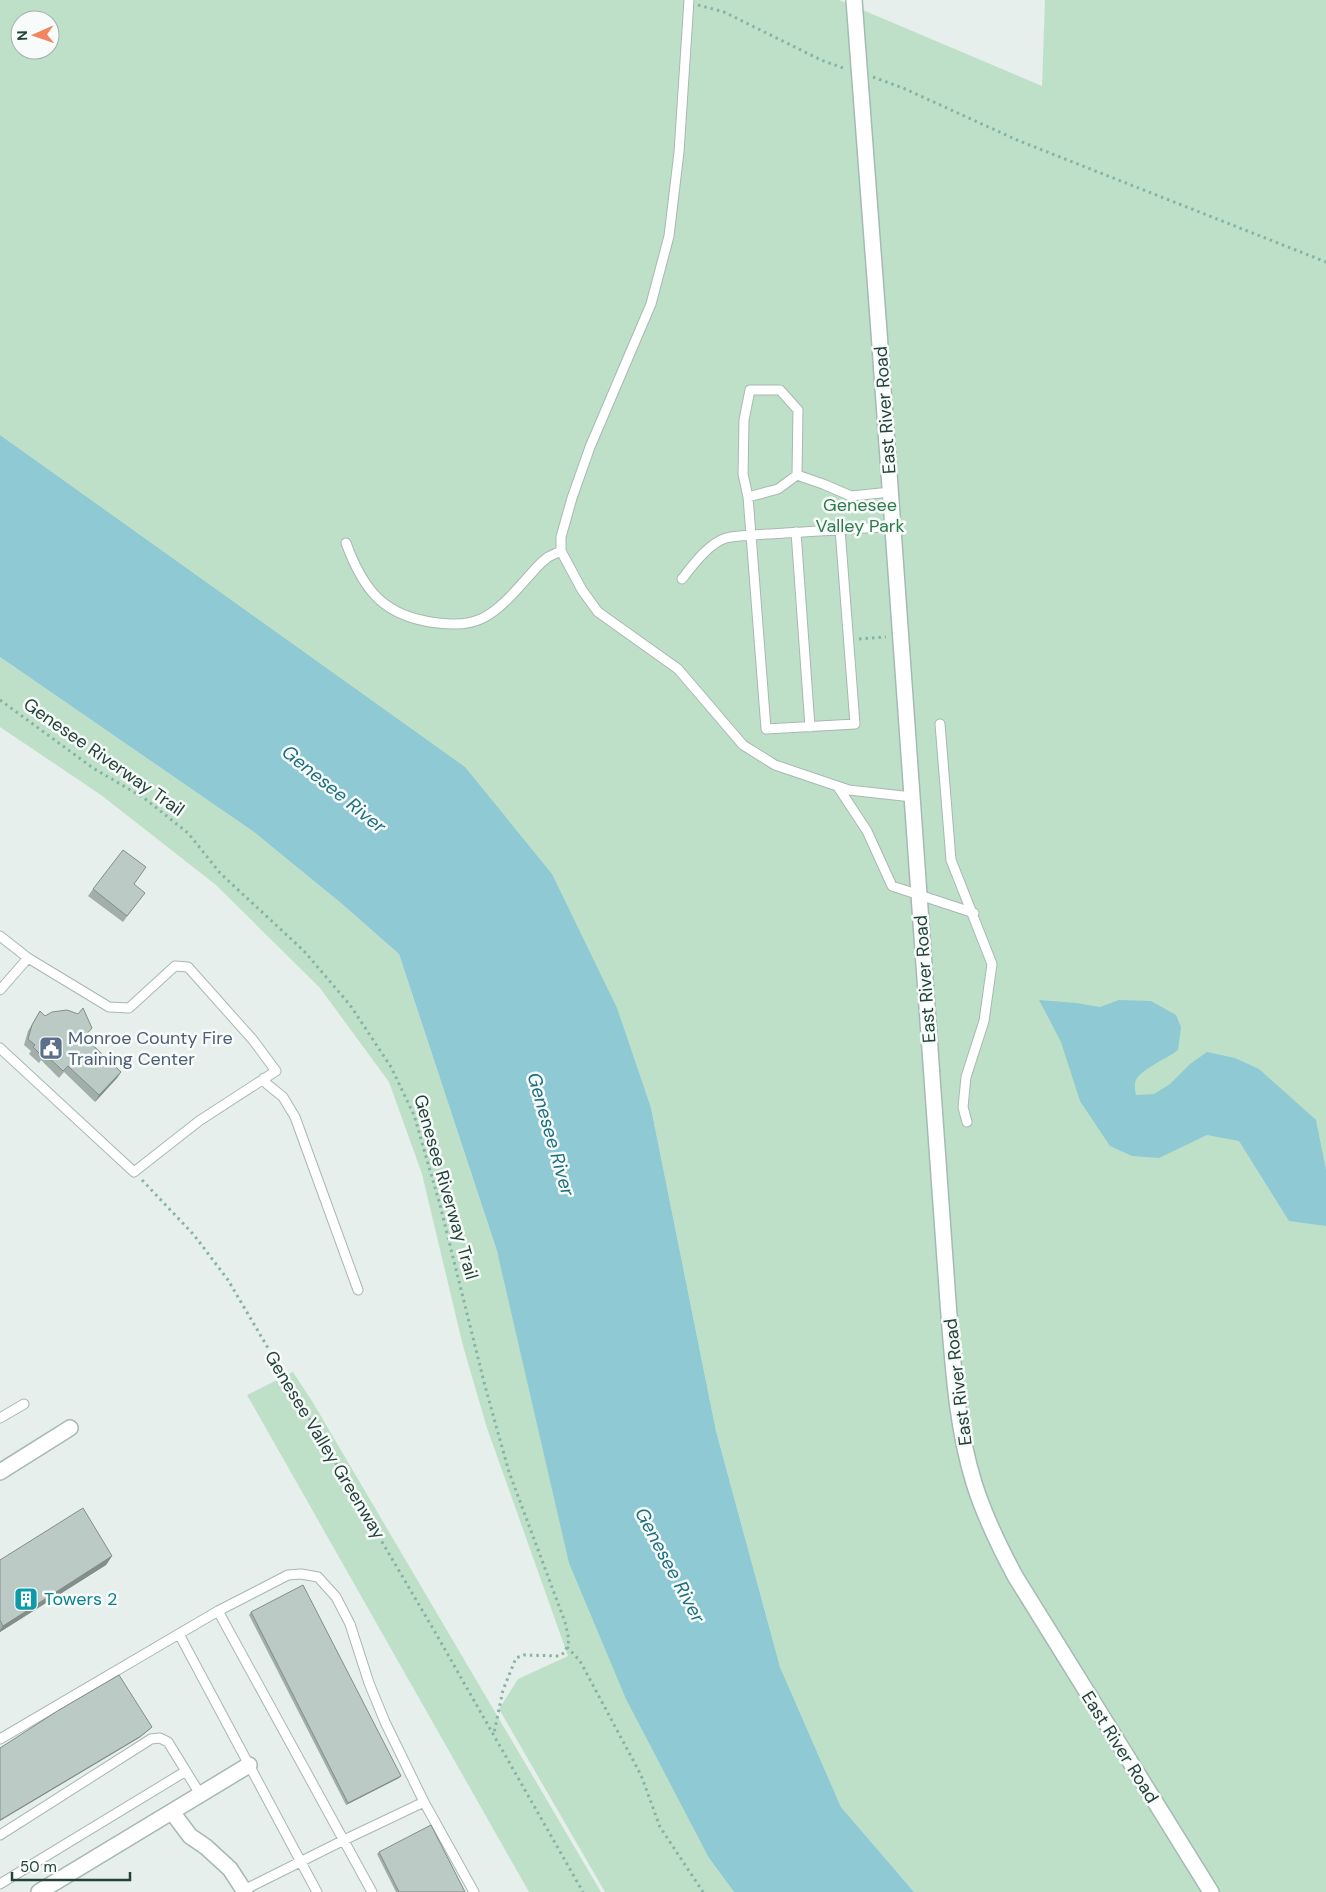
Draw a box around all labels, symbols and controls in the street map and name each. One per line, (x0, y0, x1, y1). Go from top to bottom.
north arrow (10, 10, 60, 60)
text: N (13, 30, 31, 41)
street label: East River Road (869, 345, 901, 475)
park label: Genesee Valley Park (815, 493, 905, 538)
street label: Genesee Riverway Trail (19, 692, 189, 822)
water label: Genesee River (277, 739, 392, 839)
street label: East River Road (909, 914, 941, 1044)
place label: Monroe County Fire Training Center (68, 1026, 233, 1071)
public building icon: Monroe County Fire Training Center (38, 1035, 64, 1061)
water label: Genesee River (521, 1070, 581, 1199)
street label: Genesee Riverway Trail (408, 1092, 484, 1282)
street label: East River Road (938, 1317, 978, 1447)
street label: Genesee Valley Greenway (259, 1346, 391, 1544)
water label: Genesee River (629, 1503, 711, 1628)
building icon: Towers 2 (13, 1586, 39, 1612)
place label: Towers 2 (44, 1587, 117, 1611)
street label: East River Road (1076, 1686, 1164, 1808)
scale bar (12, 1850, 130, 1882)
text: 50 m (20, 1857, 57, 1877)

